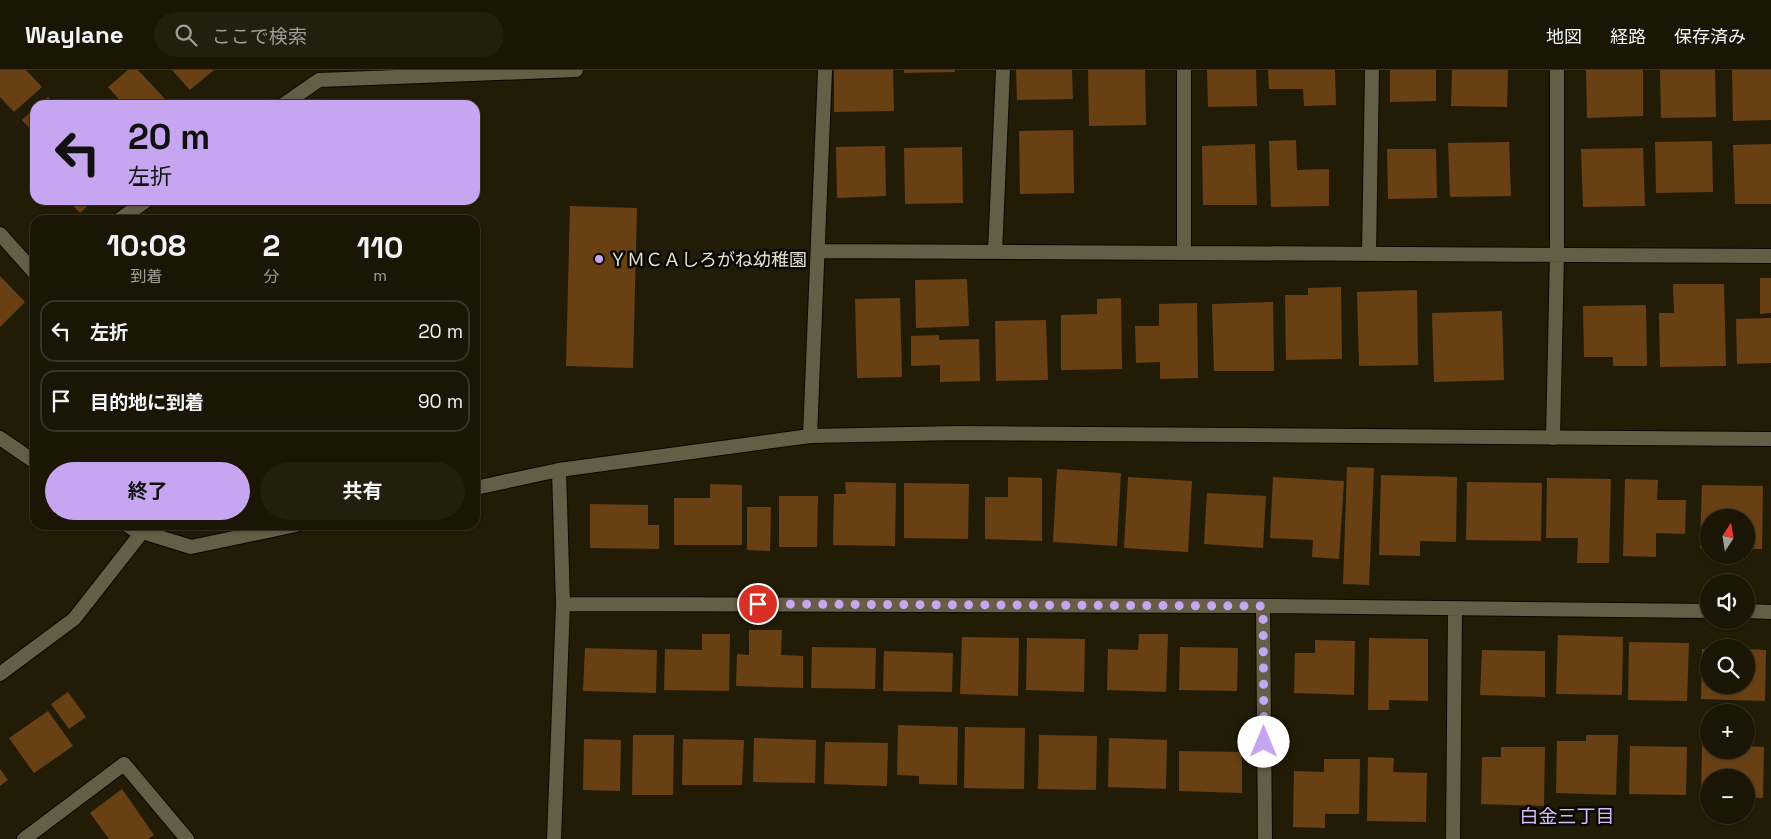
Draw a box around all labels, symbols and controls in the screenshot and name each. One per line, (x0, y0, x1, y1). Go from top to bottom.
search box (154, 12, 504, 57)
text: Waylane (25, 19, 124, 50)
icon: search (172, 21, 200, 49)
text: ここで検索 (212, 24, 307, 49)
text: 地図 (1546, 25, 1582, 48)
text: 経路 (1610, 25, 1646, 48)
text: 保存済み (1674, 25, 1746, 48)
text: 20 m (128, 115, 210, 159)
icon: left (45, 120, 110, 185)
text: 左折 (128, 162, 172, 190)
text: 10:08 (107, 226, 186, 265)
text: 2 (262, 226, 280, 265)
text: 110 (357, 228, 403, 267)
place label: ＹＭＣＡしろがね幼稚園 (609, 248, 807, 271)
marker: ＹＭＣＡしろがね幼稚園 (593, 253, 605, 265)
text: m (373, 265, 387, 286)
text: 到着 (130, 266, 162, 287)
text: 分 (263, 266, 279, 287)
icon: left (47, 317, 75, 345)
text: 20 m (418, 319, 463, 344)
text: 左折 (90, 320, 128, 345)
icon: arrive (47, 387, 75, 415)
text: 90 m (418, 389, 463, 414)
text: 目的地に到着 (90, 390, 204, 415)
button: 終了 (45, 462, 250, 520)
button: 共有 (260, 462, 465, 520)
north arrow (1700, 509, 1755, 564)
map controls (1700, 509, 1755, 824)
button: sound (1700, 574, 1755, 629)
pin (737, 583, 779, 625)
icon: arrive (744, 590, 772, 618)
button: search (1700, 639, 1755, 694)
button: + (1700, 704, 1755, 759)
position arrow (1237, 715, 1289, 767)
button: − (1700, 769, 1755, 824)
district label: 白金三丁目 (1519, 804, 1615, 829)

